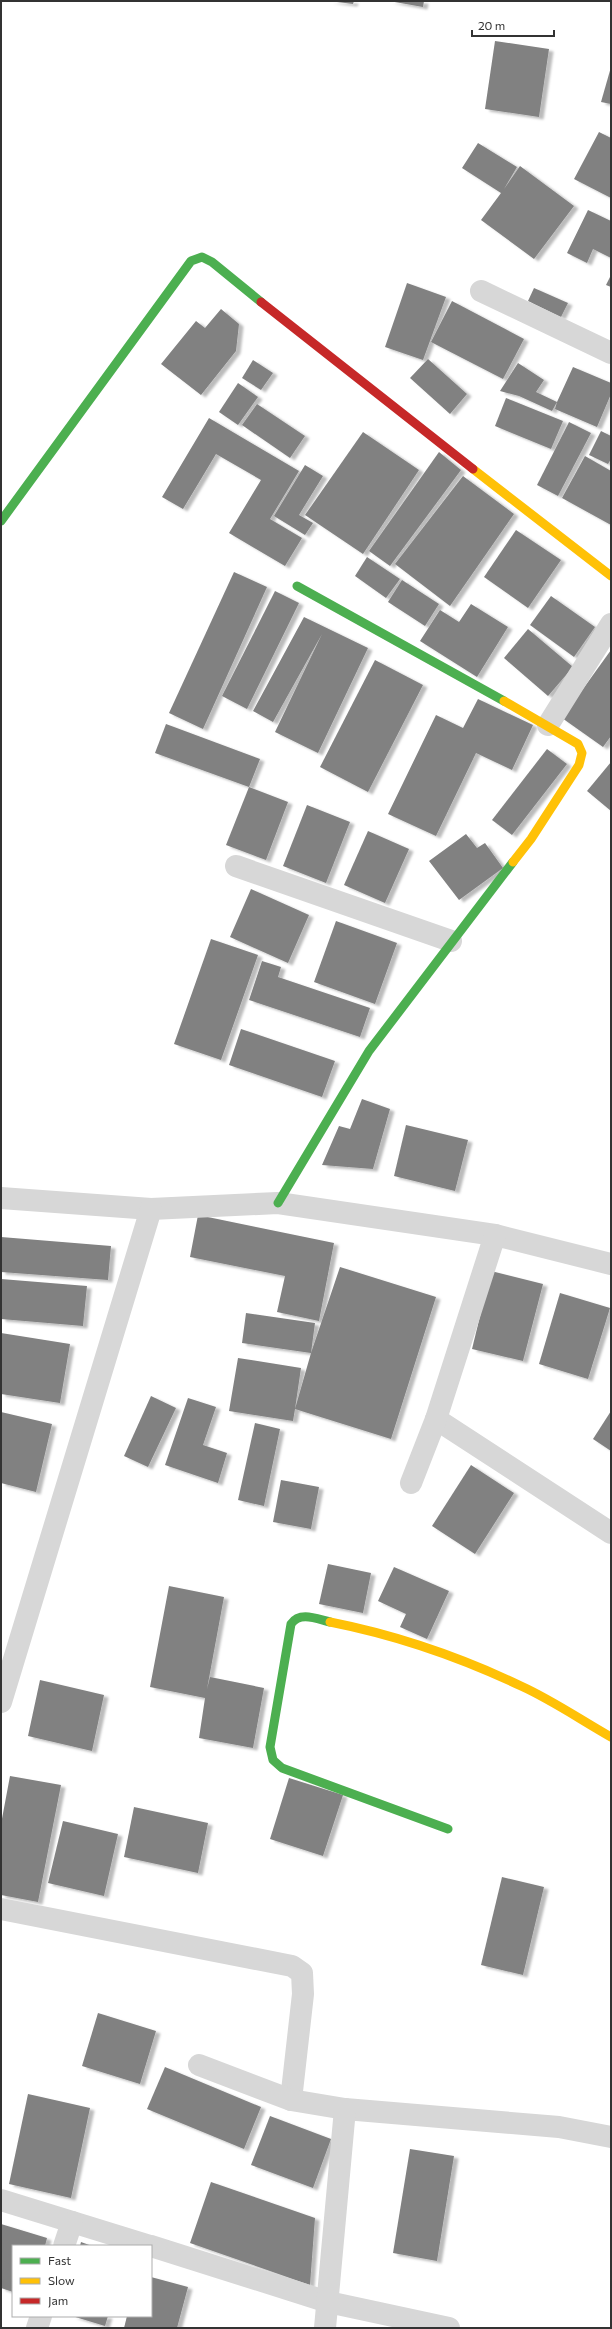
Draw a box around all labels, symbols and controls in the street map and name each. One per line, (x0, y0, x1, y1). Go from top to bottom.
scale bar (472, 12, 554, 38)
text: 20 m (478, 18, 505, 32)
legend (12, 2245, 152, 2317)
text: Fast (48, 2253, 71, 2267)
text: Slow (48, 2273, 75, 2287)
text: Jam (48, 2293, 68, 2308)

